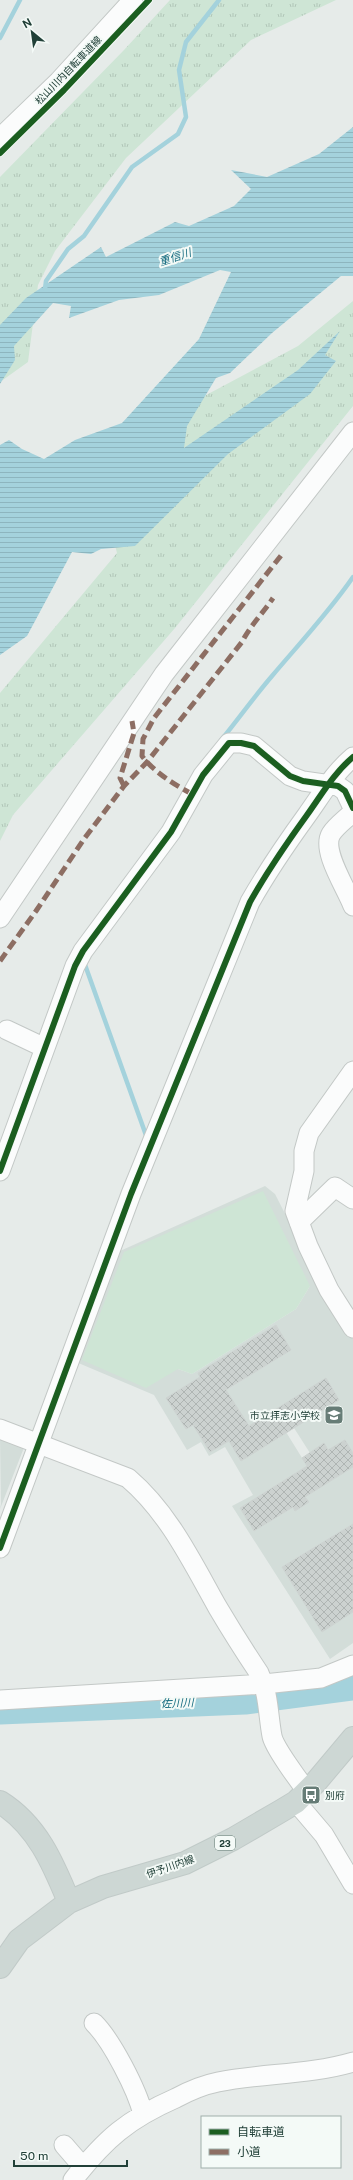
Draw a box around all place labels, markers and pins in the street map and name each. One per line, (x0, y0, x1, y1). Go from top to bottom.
school or university icon: 市立拝志小学校 (323, 1404, 345, 1426)
place label: 市立拝志小学校 (250, 1409, 320, 1421)
bus stop icon: 別府 (300, 1784, 322, 1806)
place label: 別府 (325, 1789, 345, 1801)

